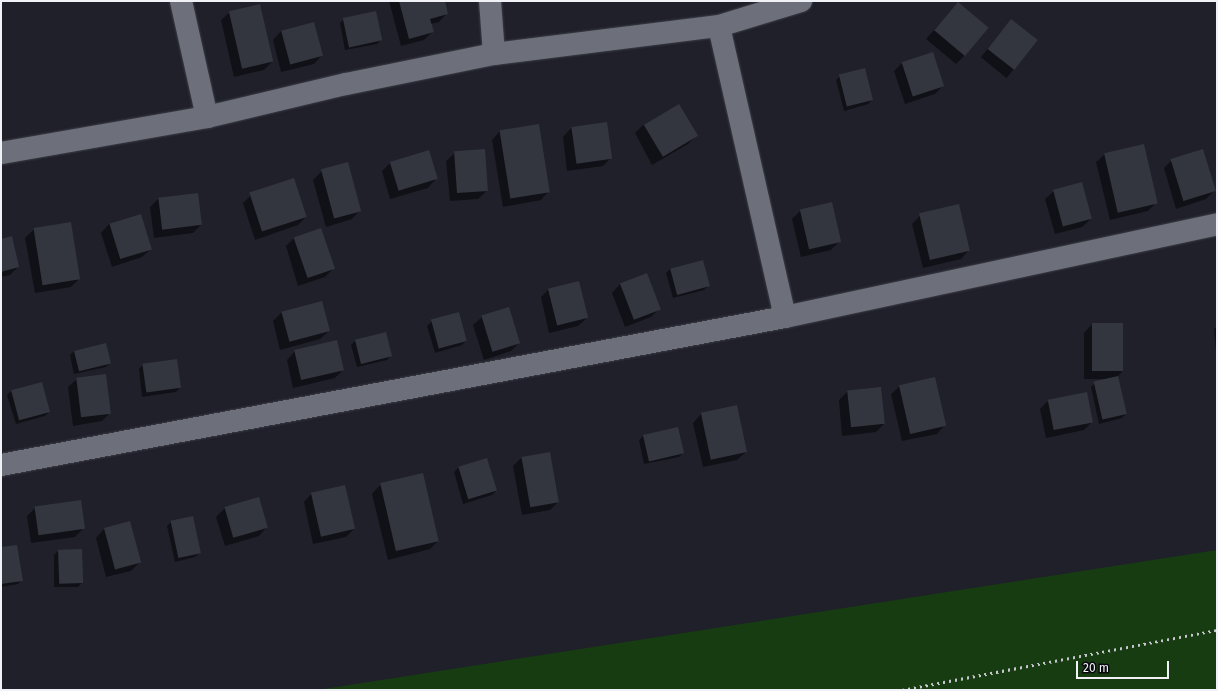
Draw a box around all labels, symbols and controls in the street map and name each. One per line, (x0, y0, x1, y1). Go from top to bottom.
scale bar (1078, 653, 1171, 679)
text: 20 m (1083, 661, 1109, 675)

